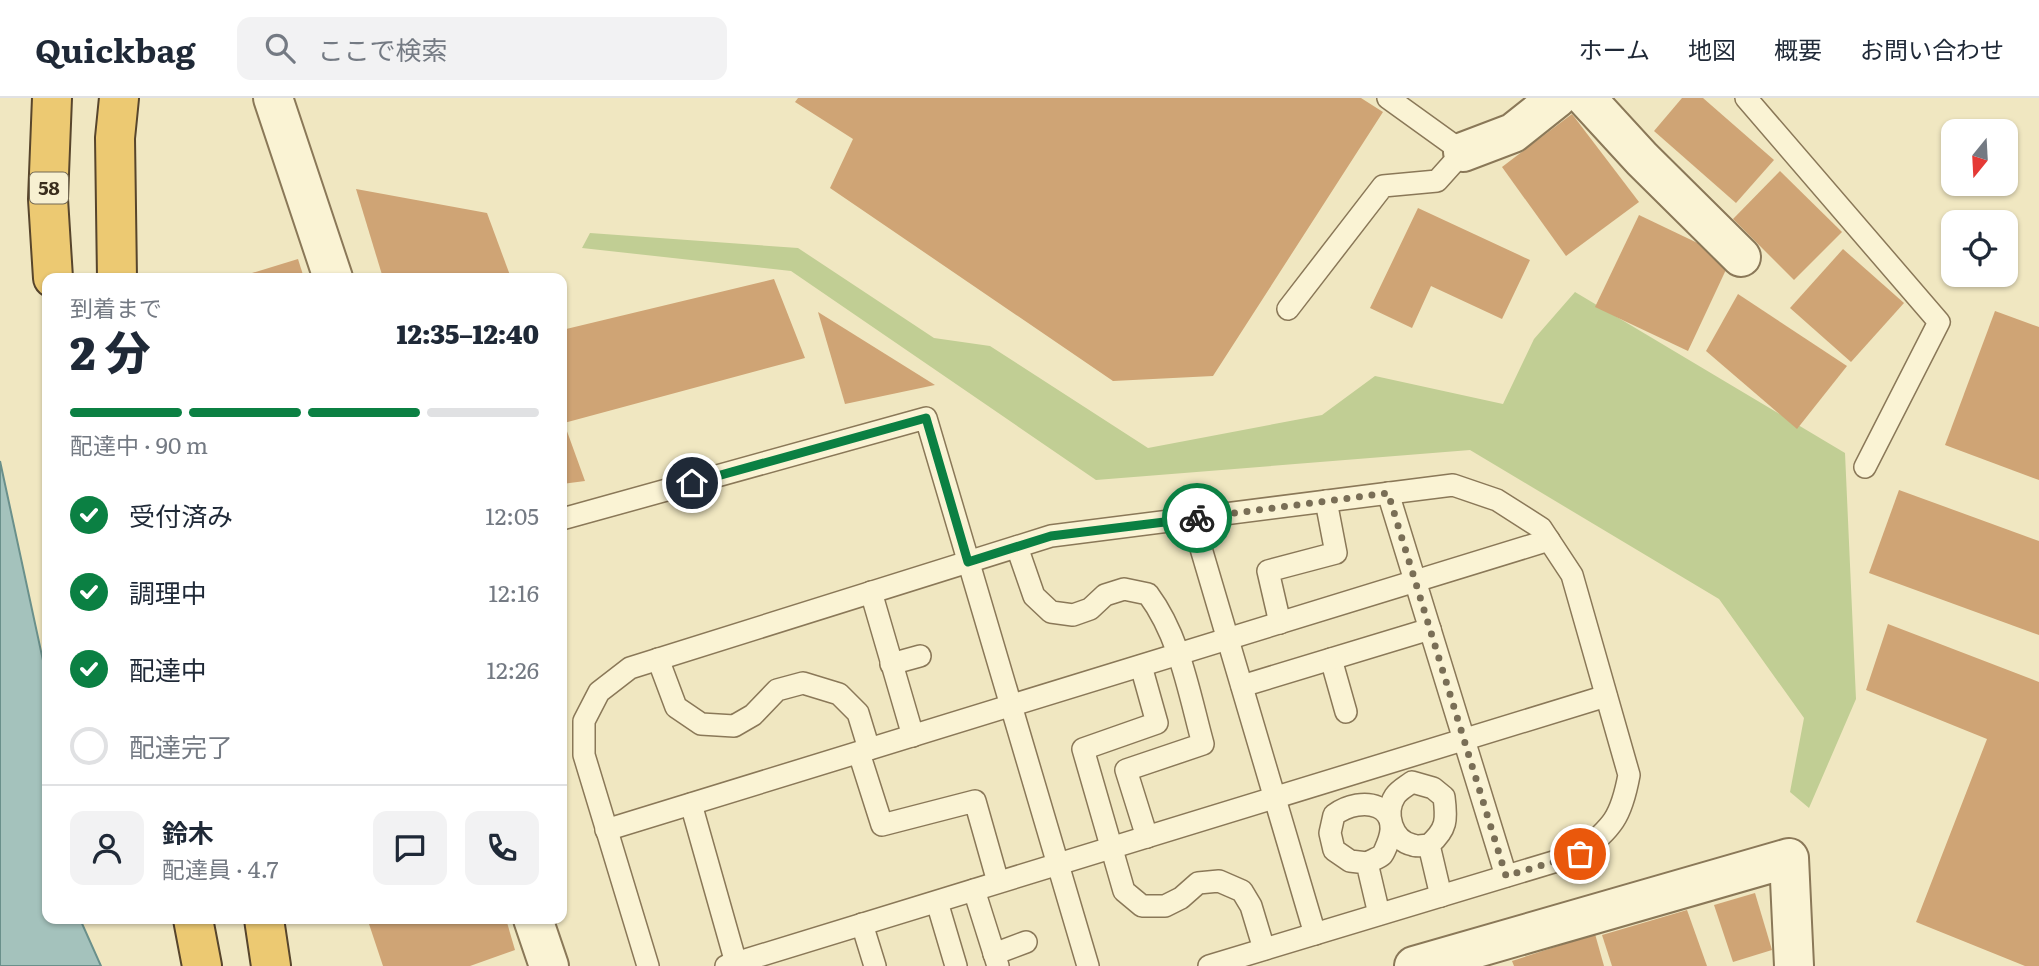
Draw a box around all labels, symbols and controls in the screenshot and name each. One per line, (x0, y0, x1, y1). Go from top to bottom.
search box (237, 17, 727, 80)
text: Quickbag (35, 24, 195, 73)
icon: search (261, 29, 299, 67)
text: ここで検索 (317, 29, 447, 68)
text: ホーム (1579, 31, 1650, 66)
text: 地図 (1688, 31, 1736, 66)
text: 概要 (1774, 31, 1822, 66)
text: お問い合わせ (1860, 31, 2004, 66)
north arrow (1941, 119, 2018, 196)
map controls (1941, 119, 2018, 287)
road number: 58 (30, 172, 68, 204)
button: locate (1941, 210, 2018, 287)
text: 到着まで (70, 290, 162, 324)
text: 12:35–12:40 (397, 313, 539, 352)
text: 2 分 (70, 316, 151, 384)
text: 配達中 · 90 m (70, 427, 208, 461)
pin (662, 453, 722, 513)
icon: home (673, 464, 711, 502)
courier (1162, 483, 1232, 553)
text: 受付済み (129, 495, 233, 534)
icon: check (70, 496, 108, 534)
text: 12:05 (485, 498, 539, 532)
icon: bike (1178, 499, 1216, 537)
text: 調理中 (129, 572, 207, 611)
icon: check (70, 573, 108, 611)
text: 12:16 (489, 575, 539, 609)
text: 配達中 (129, 649, 207, 688)
icon: check (70, 650, 108, 688)
text: 12:26 (487, 652, 539, 686)
text: 配達完了 (129, 726, 233, 765)
button: person (70, 811, 144, 885)
button: chat (373, 811, 447, 885)
button: phone (465, 811, 539, 885)
text: 鈴木 (162, 812, 214, 851)
pin (1550, 824, 1610, 884)
icon: bag (1561, 835, 1599, 873)
text: 配達員 · 4.7 (162, 851, 278, 885)

